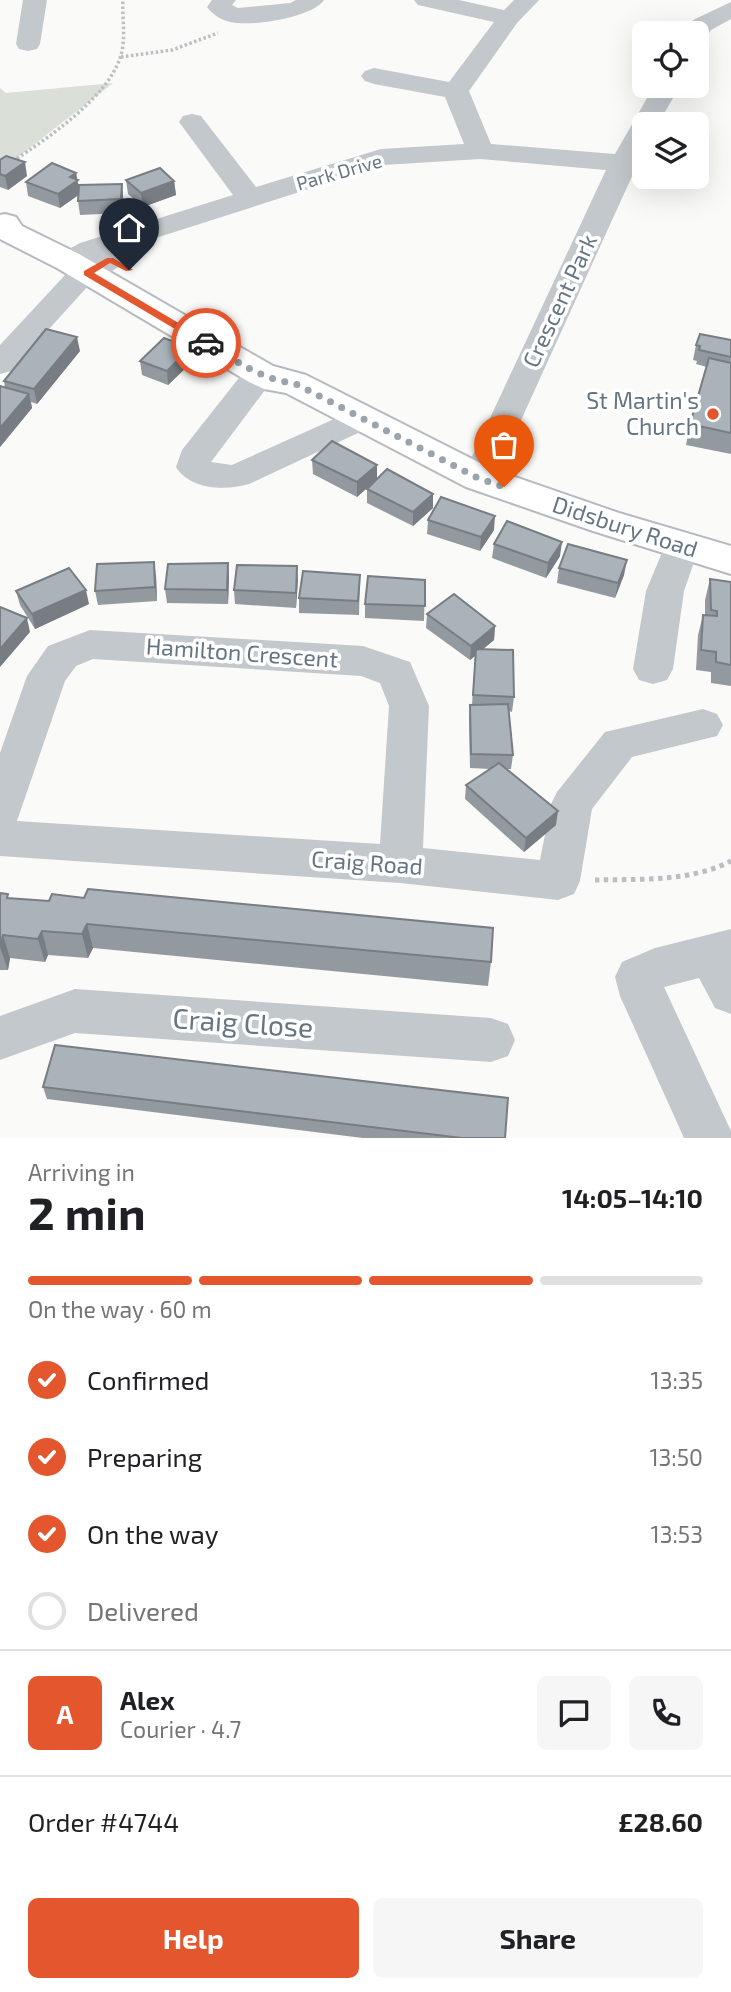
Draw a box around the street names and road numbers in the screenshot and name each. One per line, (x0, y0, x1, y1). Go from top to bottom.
street label: Park Drive (293, 148, 384, 195)
street label: Crescent Park (516, 229, 602, 372)
street label: Didsbury Road (549, 489, 701, 563)
street label: Hamilton Crescent (145, 631, 339, 673)
street label: Craig Road (310, 844, 424, 880)
street label: Craig Close (172, 1000, 314, 1044)

